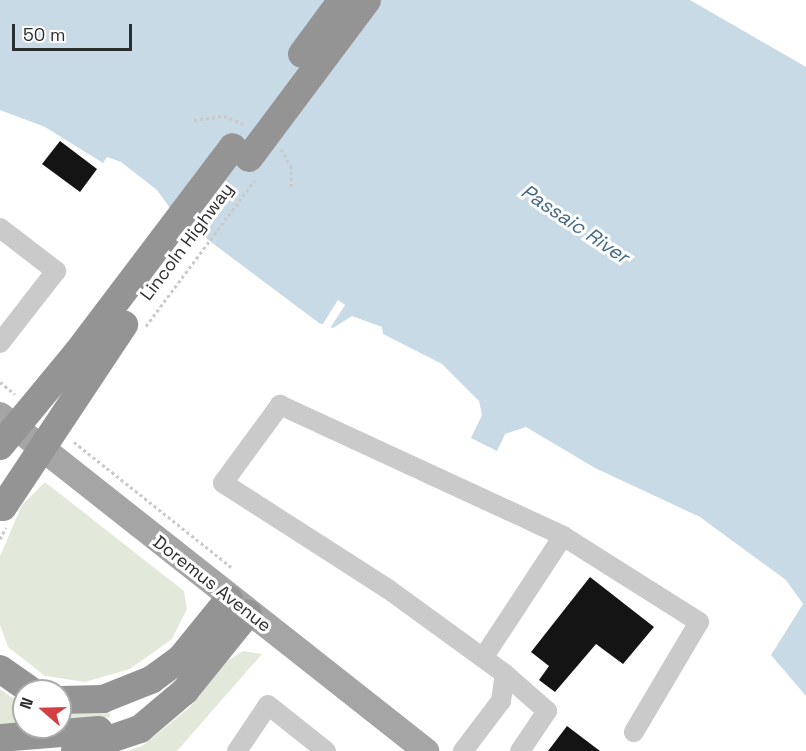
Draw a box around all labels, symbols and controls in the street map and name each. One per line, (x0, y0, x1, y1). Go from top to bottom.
scale bar (15, 12, 135, 50)
text: 50 m (23, 23, 65, 46)
street label: Lincoln Highway (136, 179, 238, 305)
water label: Passaic River (516, 179, 634, 269)
street label: Doremus Avenue (149, 531, 275, 637)
north arrow (12, 679, 72, 739)
text: N (15, 695, 38, 712)

